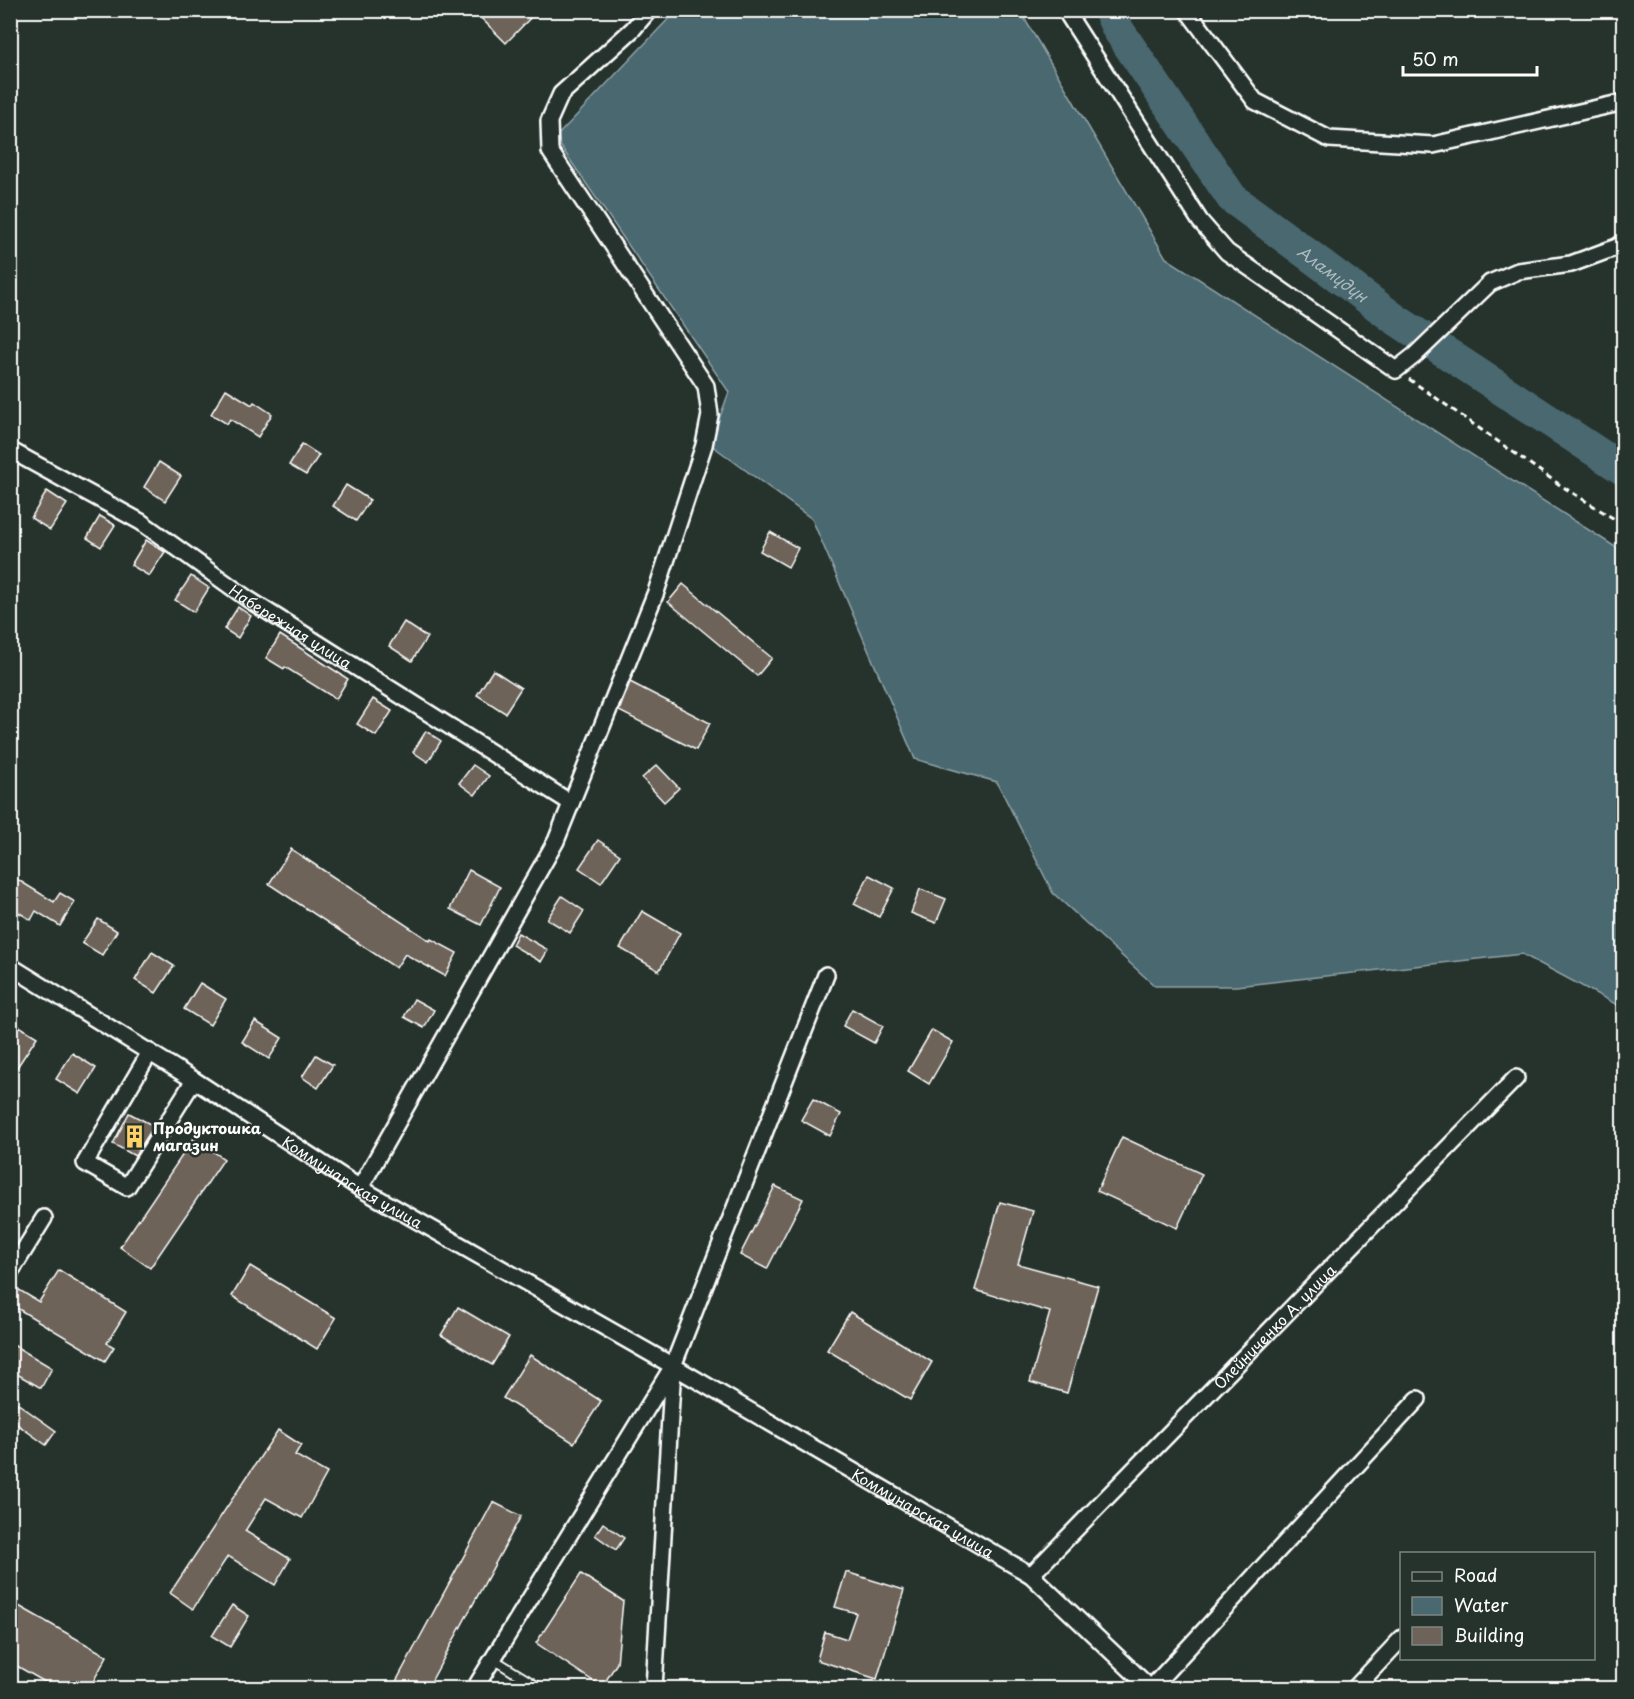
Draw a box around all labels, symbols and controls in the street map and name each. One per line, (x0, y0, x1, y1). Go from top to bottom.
scale bar (1403, 39, 1536, 77)
text: 50 m (1412, 45, 1459, 72)
water label: Аламүдүн (1293, 239, 1374, 308)
street label: Набережная улица (225, 578, 357, 674)
place label: Продуктошка магазин (153, 1116, 262, 1156)
building icon: Продуктошка магазин (122, 1123, 148, 1149)
street label: Коммунарская улица (278, 1129, 428, 1233)
street label: Олейниченко А. улица (1208, 1258, 1341, 1394)
street label: Коммунарская улица (848, 1462, 999, 1563)
legend (1400, 1552, 1595, 1660)
text: Road (1454, 1561, 1498, 1588)
text: Water (1454, 1591, 1509, 1618)
text: Building (1454, 1621, 1524, 1648)

